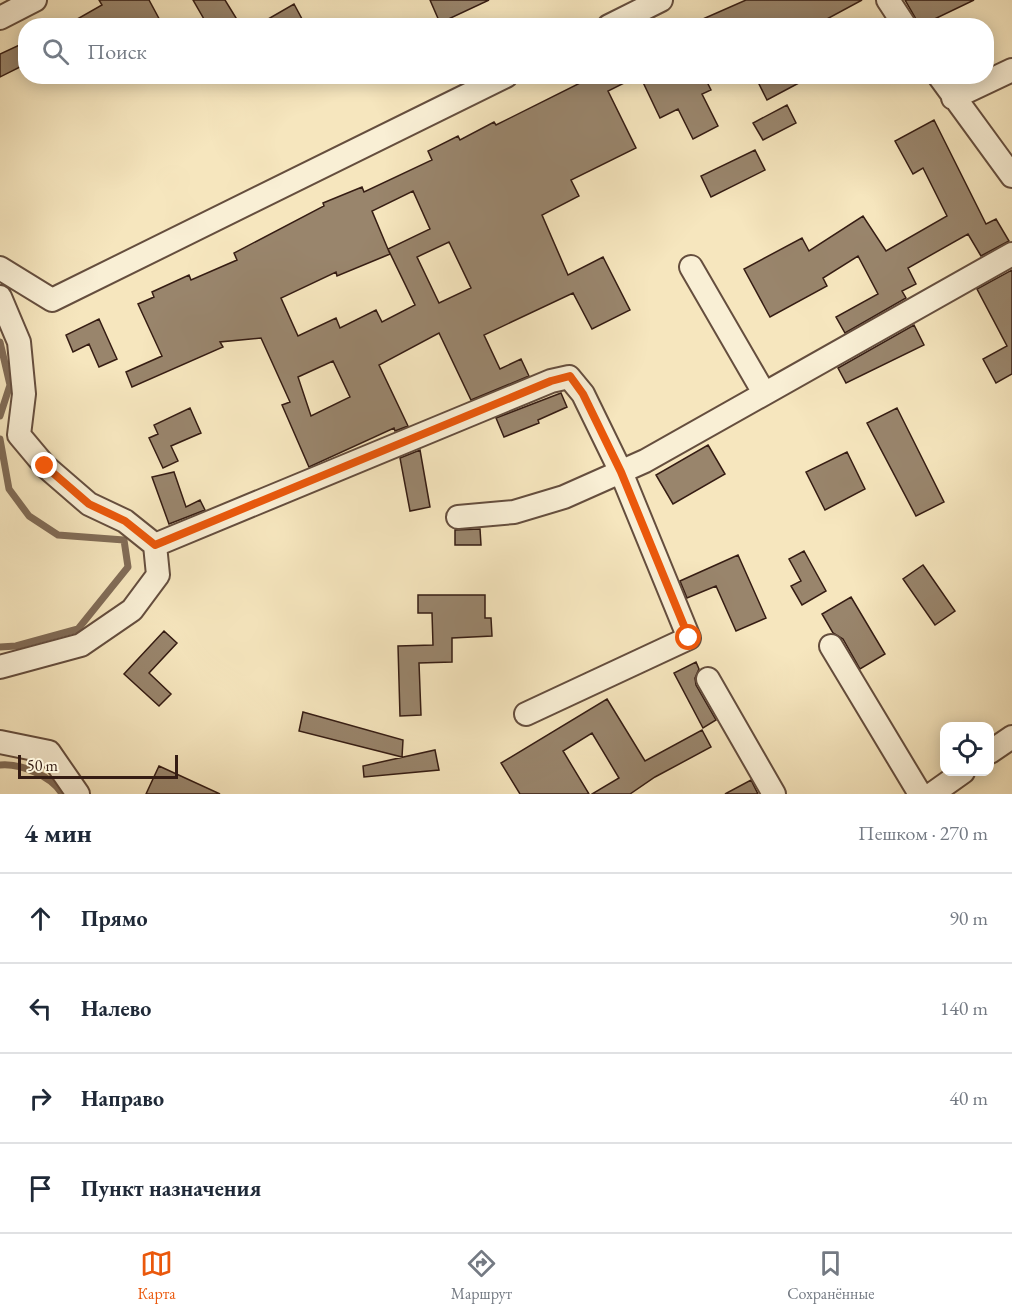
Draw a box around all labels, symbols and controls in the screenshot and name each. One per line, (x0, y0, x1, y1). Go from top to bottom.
search box (18, 18, 994, 84)
icon: search (39, 35, 72, 68)
text: Поиск (87, 37, 147, 66)
route end (31, 452, 57, 478)
route start (675, 624, 701, 650)
map controls (940, 722, 994, 776)
button: locate (940, 722, 994, 776)
scale bar (18, 752, 178, 780)
text: 50 m (27, 755, 58, 776)
text: 4 мин (24, 816, 92, 850)
text: Пешком · 270 m (858, 820, 988, 846)
icon: ahead (24, 902, 57, 935)
text: Прямо (81, 904, 148, 933)
text: 90 m (949, 905, 988, 931)
icon: left (24, 992, 57, 1025)
text: Налево (81, 994, 151, 1023)
text: 140 m (940, 995, 988, 1021)
icon: right (24, 1082, 57, 1115)
text: Направо (81, 1084, 164, 1113)
text: 40 m (949, 1085, 988, 1111)
icon: arrive (24, 1172, 57, 1205)
text: Пункт назначения (81, 1174, 261, 1203)
tab: Карта (138, 1247, 176, 1304)
tab: Маршрут (451, 1247, 512, 1304)
tab: Сохранённые (787, 1247, 874, 1304)

